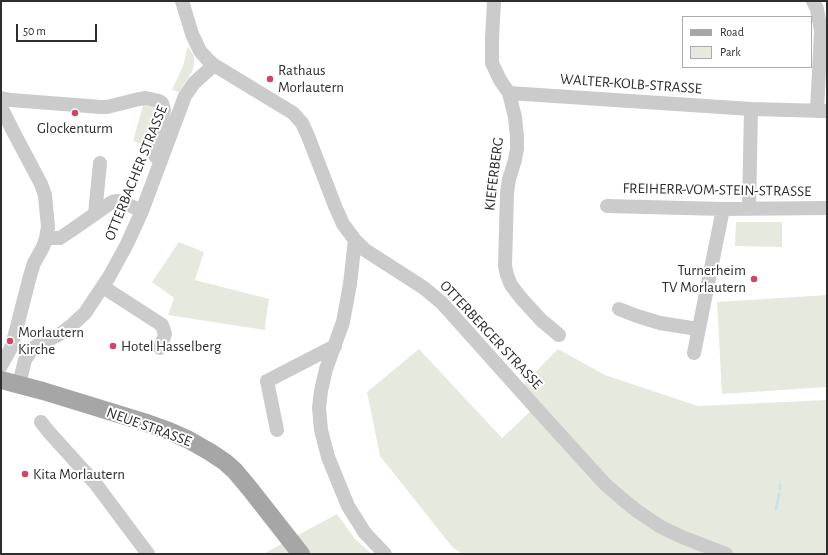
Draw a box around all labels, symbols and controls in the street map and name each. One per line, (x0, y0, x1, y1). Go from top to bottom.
scale bar (18, 16, 99, 42)
legend (682, 16, 812, 68)
text: 50 m (23, 25, 46, 37)
text: Road (720, 26, 744, 38)
text: Park (720, 46, 741, 58)
place label: Rathaus Morlautern (278, 61, 344, 96)
street label: WALTER-KOLB-STRASSE (559, 70, 703, 98)
marker: Rathaus Morlautern (265, 74, 275, 84)
street label: OTTERBACHER STRASSE (101, 103, 171, 243)
marker: Glockenturm (70, 108, 80, 118)
place label: Glockenturm (37, 119, 113, 137)
street label: KIEFERBERG (481, 136, 507, 212)
street label: FREIHERR-VOM-STEIN-STRASSE (622, 179, 812, 201)
place label: Turnerheim TV Morlautern (662, 261, 746, 296)
marker: Turnerheim TV Morlautern (749, 274, 759, 284)
street label: OTTERBERGER STRASSE (436, 277, 546, 393)
place label: Morlautern Kirche (18, 323, 84, 358)
marker: Morlautern Kirche (5, 336, 15, 346)
place label: Hotel Hasselberg (121, 337, 221, 355)
marker: Hotel Hasselberg (108, 341, 118, 351)
street label: NEUE STRASSE (104, 403, 194, 451)
place label: Kita Morlautern (33, 465, 125, 483)
marker: Kita Morlautern (20, 469, 30, 479)

